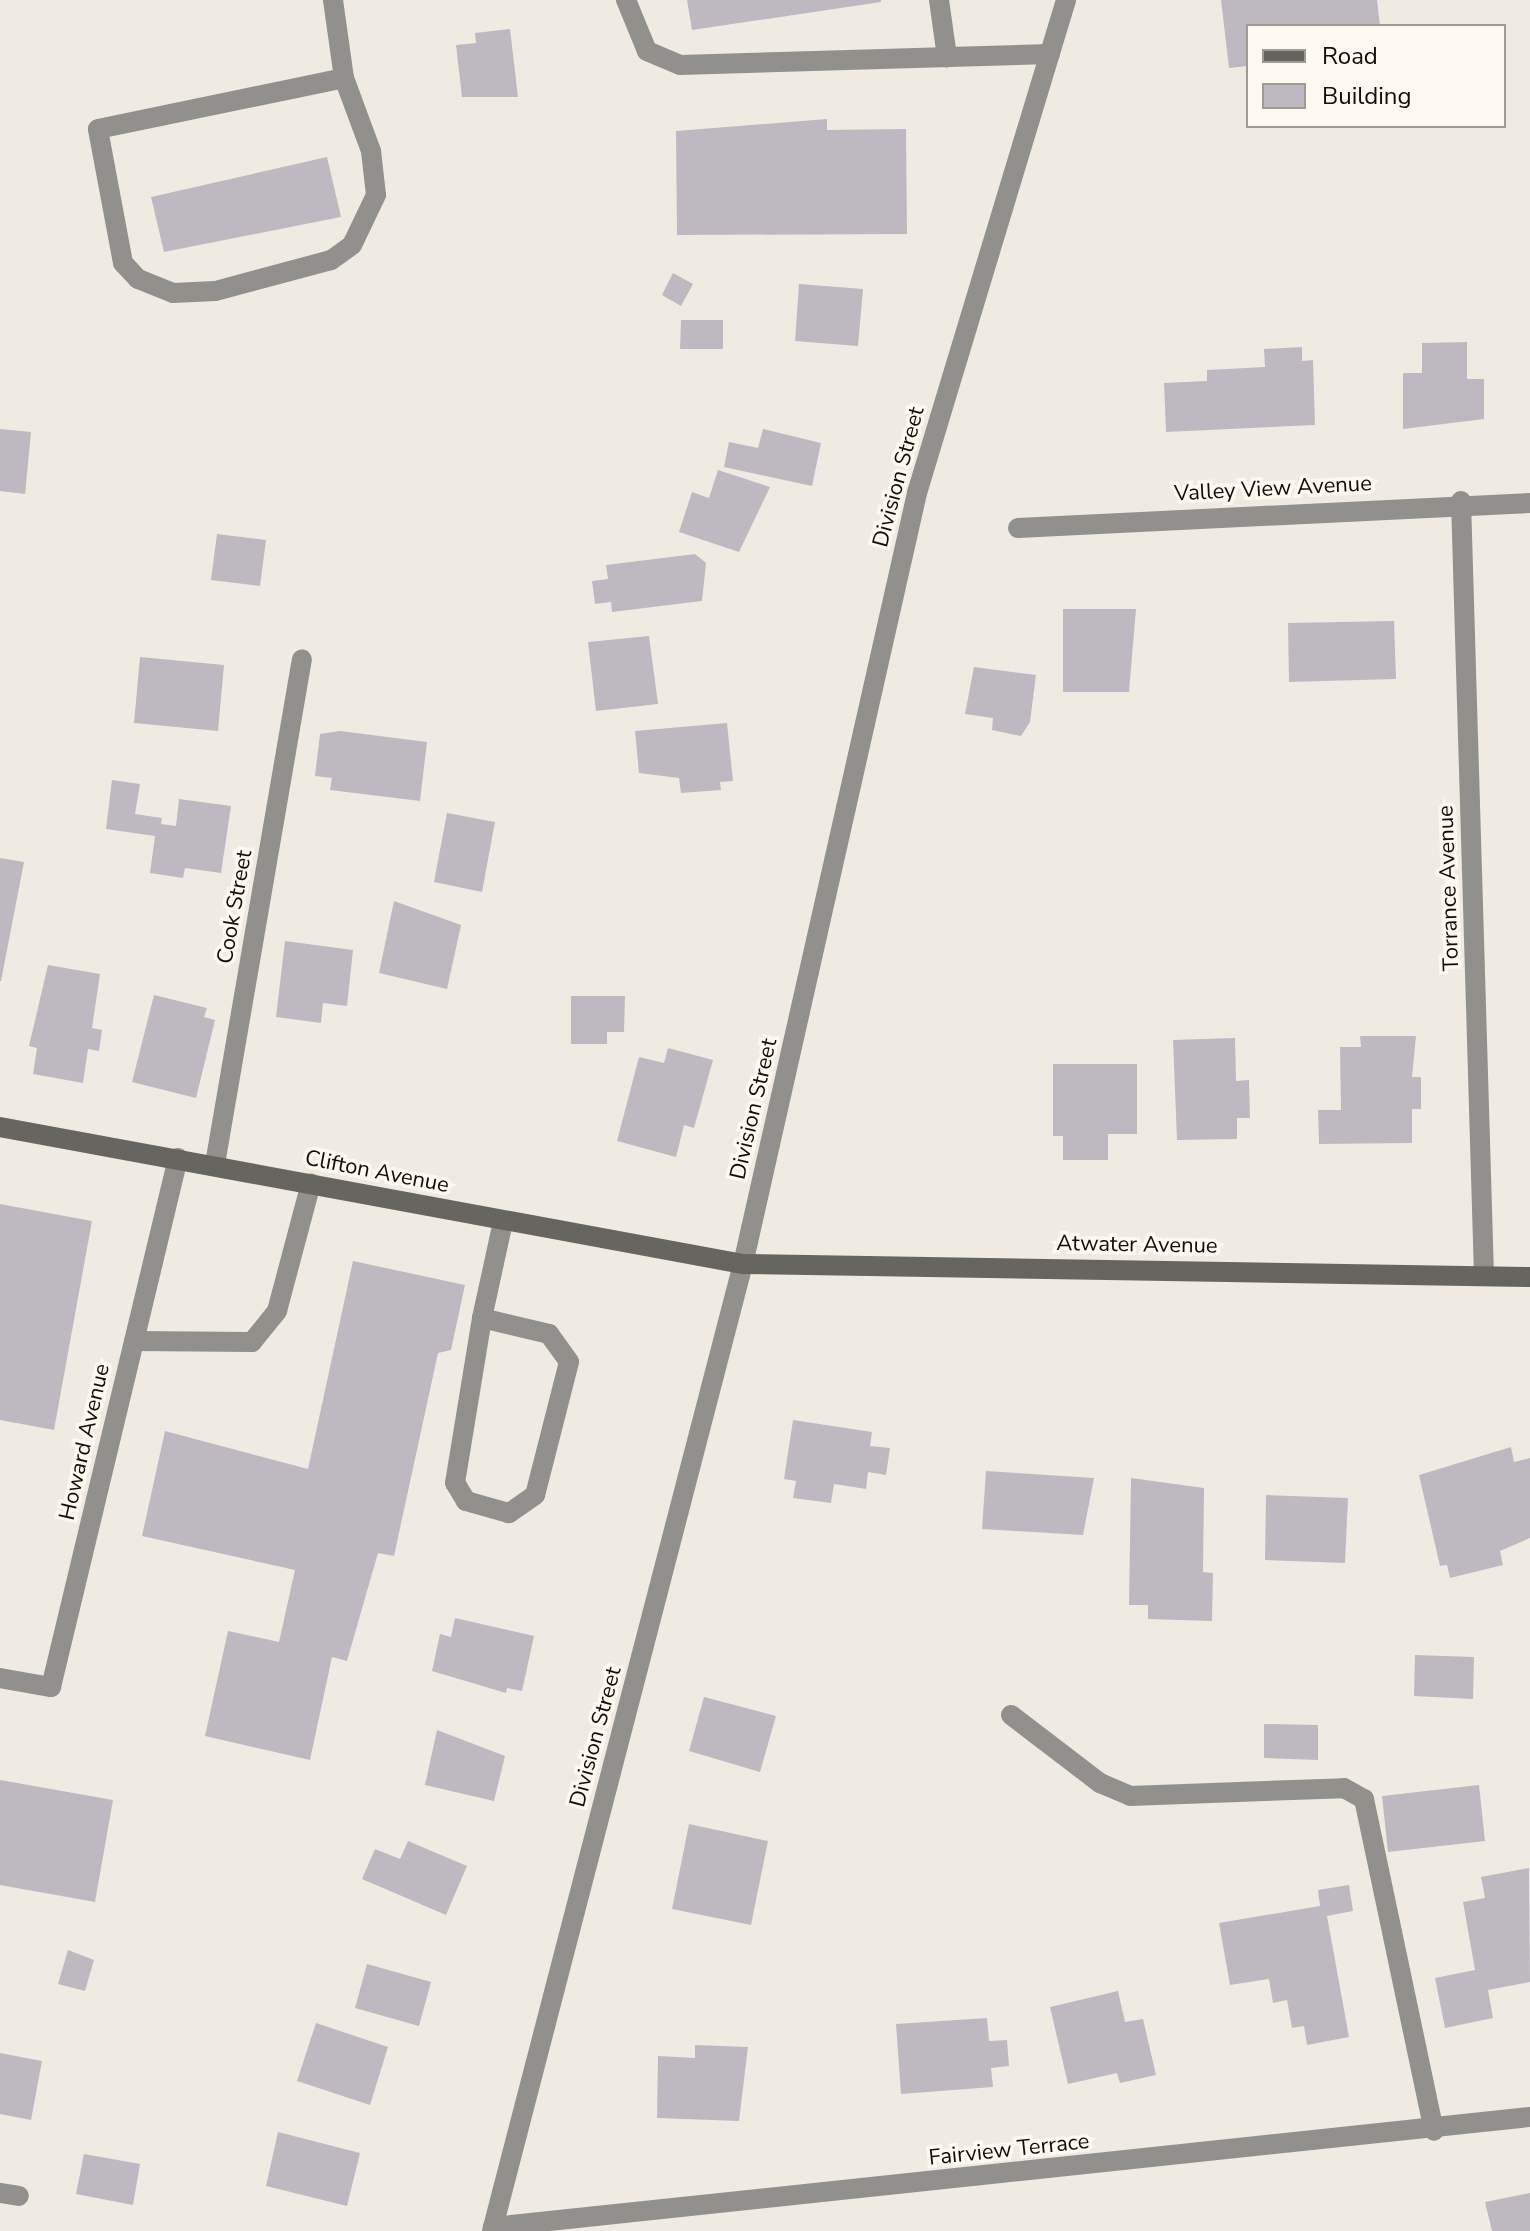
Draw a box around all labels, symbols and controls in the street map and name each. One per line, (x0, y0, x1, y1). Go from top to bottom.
legend (1246, 24, 1506, 128)
text: Road (1322, 40, 1378, 72)
text: Building (1322, 80, 1412, 112)
street label: Division Street (868, 404, 930, 550)
street label: Valley View Avenue (1174, 471, 1372, 507)
street label: Torrance Avenue (1433, 805, 1465, 971)
street label: Cook Street (212, 848, 258, 966)
street label: Division Street (725, 1036, 783, 1182)
street label: Clifton Avenue (303, 1145, 451, 1199)
street label: Atwater Avenue (1056, 1230, 1218, 1260)
street label: Howard Avenue (54, 1361, 116, 1523)
street label: Division Street (565, 1664, 627, 1810)
street label: Fairview Terrace (927, 2128, 1091, 2172)

